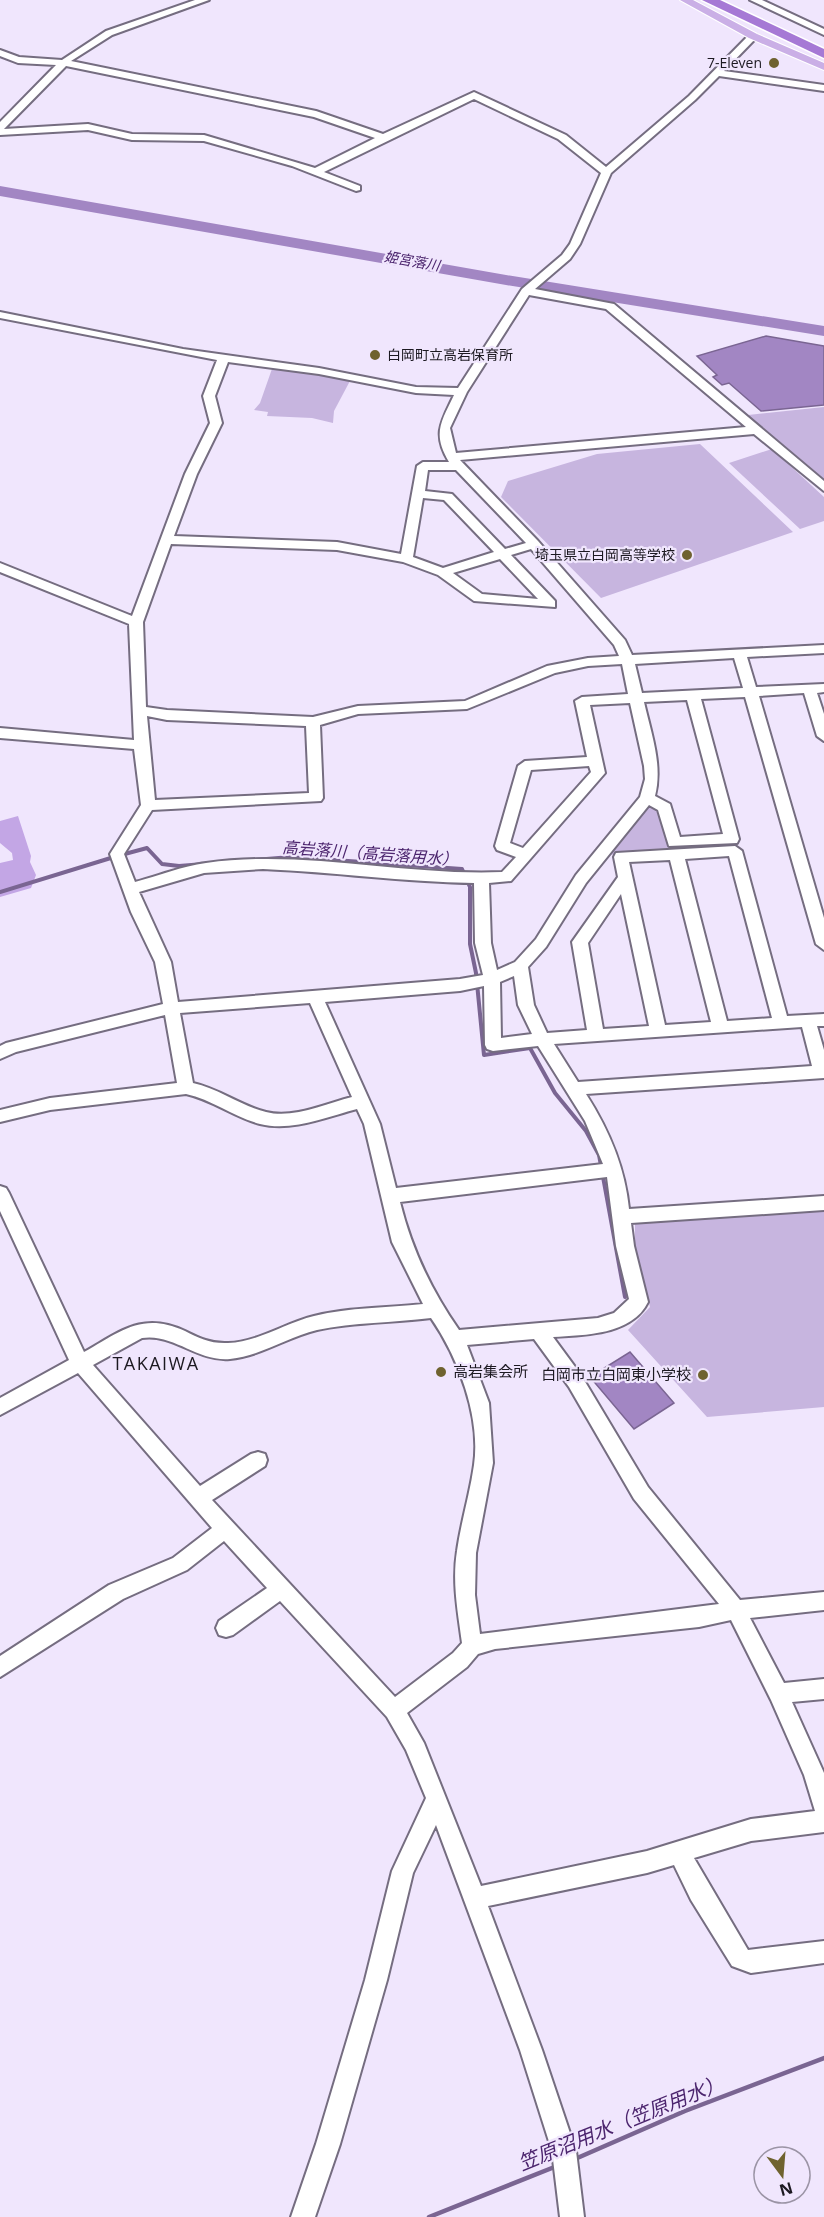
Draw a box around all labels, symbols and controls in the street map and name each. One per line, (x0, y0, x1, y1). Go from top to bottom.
place label: 7-Eleven (707, 53, 762, 72)
marker: 7-Eleven (767, 56, 781, 70)
water label: 姫宮落川 (383, 246, 443, 275)
place label: 白岡町立高岩保育所 (387, 345, 513, 364)
marker: 白岡町立高岩保育所 (368, 348, 382, 362)
place label: 埼玉県立白岡高等学校 (535, 545, 675, 564)
marker: 埼玉県立白岡高等学校 (680, 548, 694, 562)
water label: 高岩落川（高岩落用水） (281, 836, 459, 870)
district label: TAKAIWA (112, 1351, 200, 1375)
place label: 高岩集会所 (453, 1361, 528, 1381)
place label: 白岡市立白岡東小学校 (541, 1364, 691, 1384)
marker: 高岩集会所 (434, 1365, 448, 1379)
marker: 白岡市立白岡東小学校 (696, 1368, 710, 1382)
water label: 笠原沼用水（笠原用水） (514, 2069, 728, 2176)
north arrow (752, 2145, 812, 2205)
text: N (777, 2177, 795, 2202)

